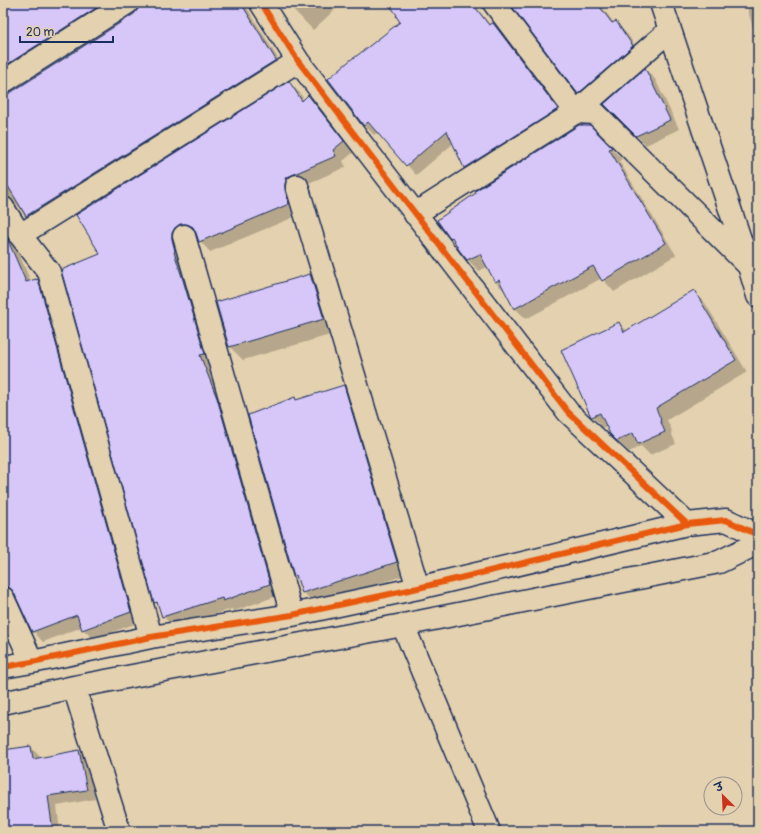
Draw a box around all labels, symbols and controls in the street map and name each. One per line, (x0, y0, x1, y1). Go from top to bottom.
scale bar (20, 18, 113, 44)
text: 20 m (26, 25, 55, 40)
north arrow (703, 776, 743, 816)
text: उ (712, 779, 727, 795)

